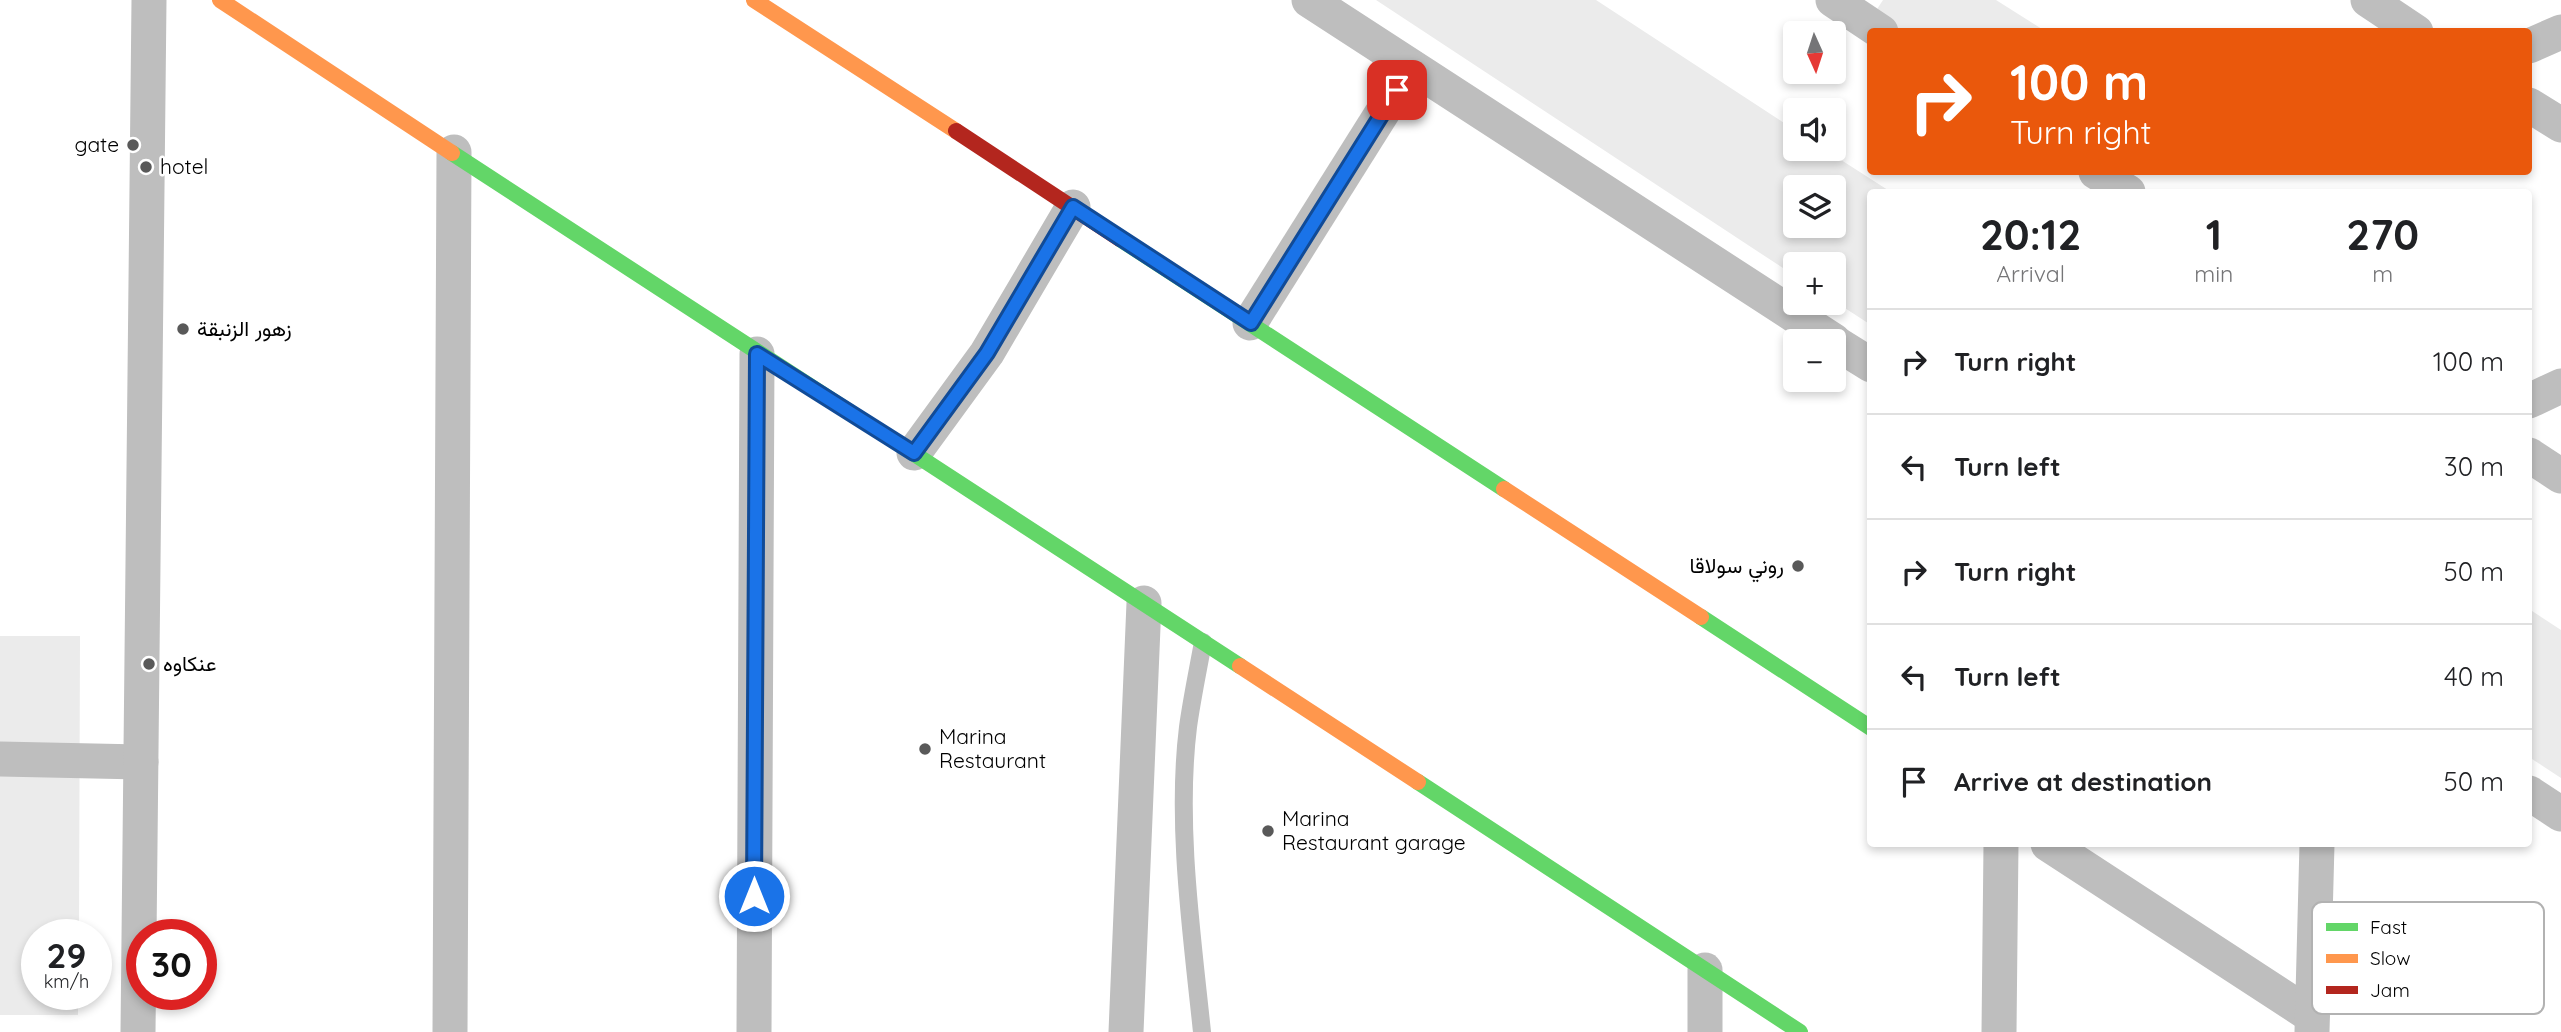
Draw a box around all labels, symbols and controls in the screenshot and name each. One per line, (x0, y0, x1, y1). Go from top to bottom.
north arrow (1783, 21, 1846, 84)
map controls (1783, 21, 1846, 392)
text: 100 m (2010, 51, 2148, 112)
icon: right (1895, 56, 1986, 147)
pin (1367, 60, 1427, 120)
icon: arrive (1378, 71, 1416, 109)
button: sound (1783, 98, 1846, 161)
text: Turn right (2010, 112, 2151, 152)
place label: gate (74, 131, 119, 157)
marker: gate (125, 137, 141, 153)
place label: hotel (160, 153, 208, 179)
marker: hotel (138, 159, 154, 175)
button: layers (1783, 175, 1846, 238)
text: 20:12 (1980, 208, 2081, 261)
text: 1 (2206, 208, 2222, 261)
text: 270 (2346, 208, 2419, 261)
button: + (1783, 252, 1846, 315)
text: Arrival (1996, 259, 2065, 288)
text: min (2194, 259, 2233, 288)
text: m (2372, 259, 2393, 288)
place label: زهور الزنبقة (197, 315, 292, 342)
marker: زهور الزنبقة (175, 321, 191, 337)
button: − (1783, 329, 1846, 392)
icon: right (1895, 343, 1933, 381)
text: Turn right (1954, 345, 2076, 378)
text: 100 m (2433, 345, 2504, 378)
icon: left (1895, 448, 1933, 486)
text: Turn left (1954, 450, 2061, 483)
text: 30 m (2444, 450, 2504, 483)
place label: روني سولاقا (1690, 552, 1784, 583)
icon: right (1895, 553, 1933, 591)
text: Turn right (1954, 555, 2076, 588)
text: 50 m (2444, 555, 2504, 588)
marker: روني سولاقا (1790, 558, 1806, 574)
place label: عنكاوه (163, 650, 216, 677)
marker: عنكاوه (141, 656, 157, 672)
icon: left (1895, 658, 1933, 696)
text: Turn left (1954, 660, 2061, 693)
text: 40 m (2444, 660, 2504, 693)
place label: Marina Restaurant (939, 723, 1046, 773)
marker: Marina Restaurant (917, 741, 933, 757)
icon: arrive (1895, 763, 1933, 801)
text: Arrive at destination (1954, 765, 2212, 798)
text: 50 m (2444, 765, 2504, 798)
place label: Marina Restaurant garage (1282, 805, 1466, 855)
marker: Marina Restaurant garage (1260, 823, 1276, 839)
position arrow (717, 859, 791, 933)
legend (2312, 902, 2544, 1014)
text: Fast (2370, 915, 2407, 939)
speed limit sign: 30 (126, 919, 217, 1010)
text: 29 (47, 933, 86, 977)
text: Slow (2370, 946, 2411, 970)
text: km/h (44, 970, 89, 993)
text: Jam (2370, 978, 2410, 1002)

